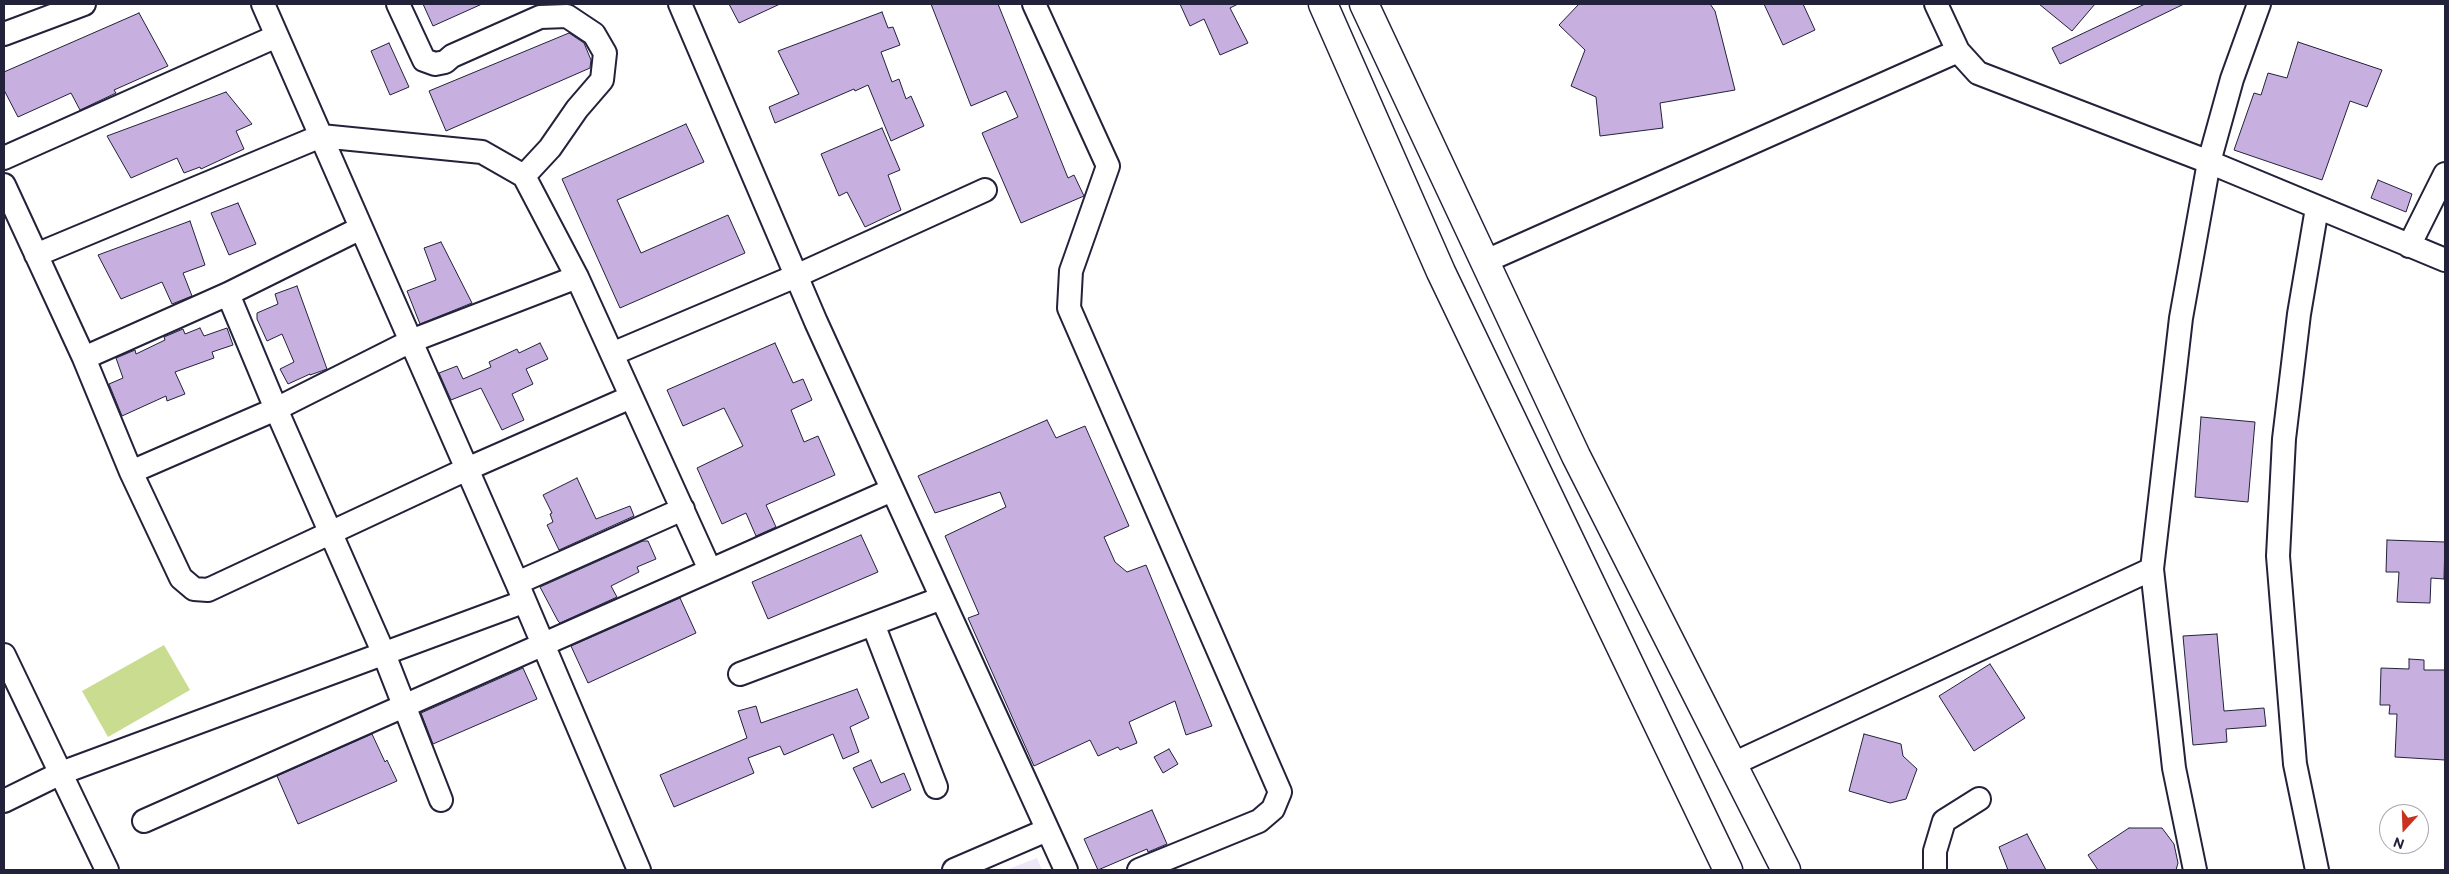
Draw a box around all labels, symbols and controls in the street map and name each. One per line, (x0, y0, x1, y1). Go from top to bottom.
north arrow (2379, 804, 2429, 854)
text: N (2391, 833, 2407, 852)

